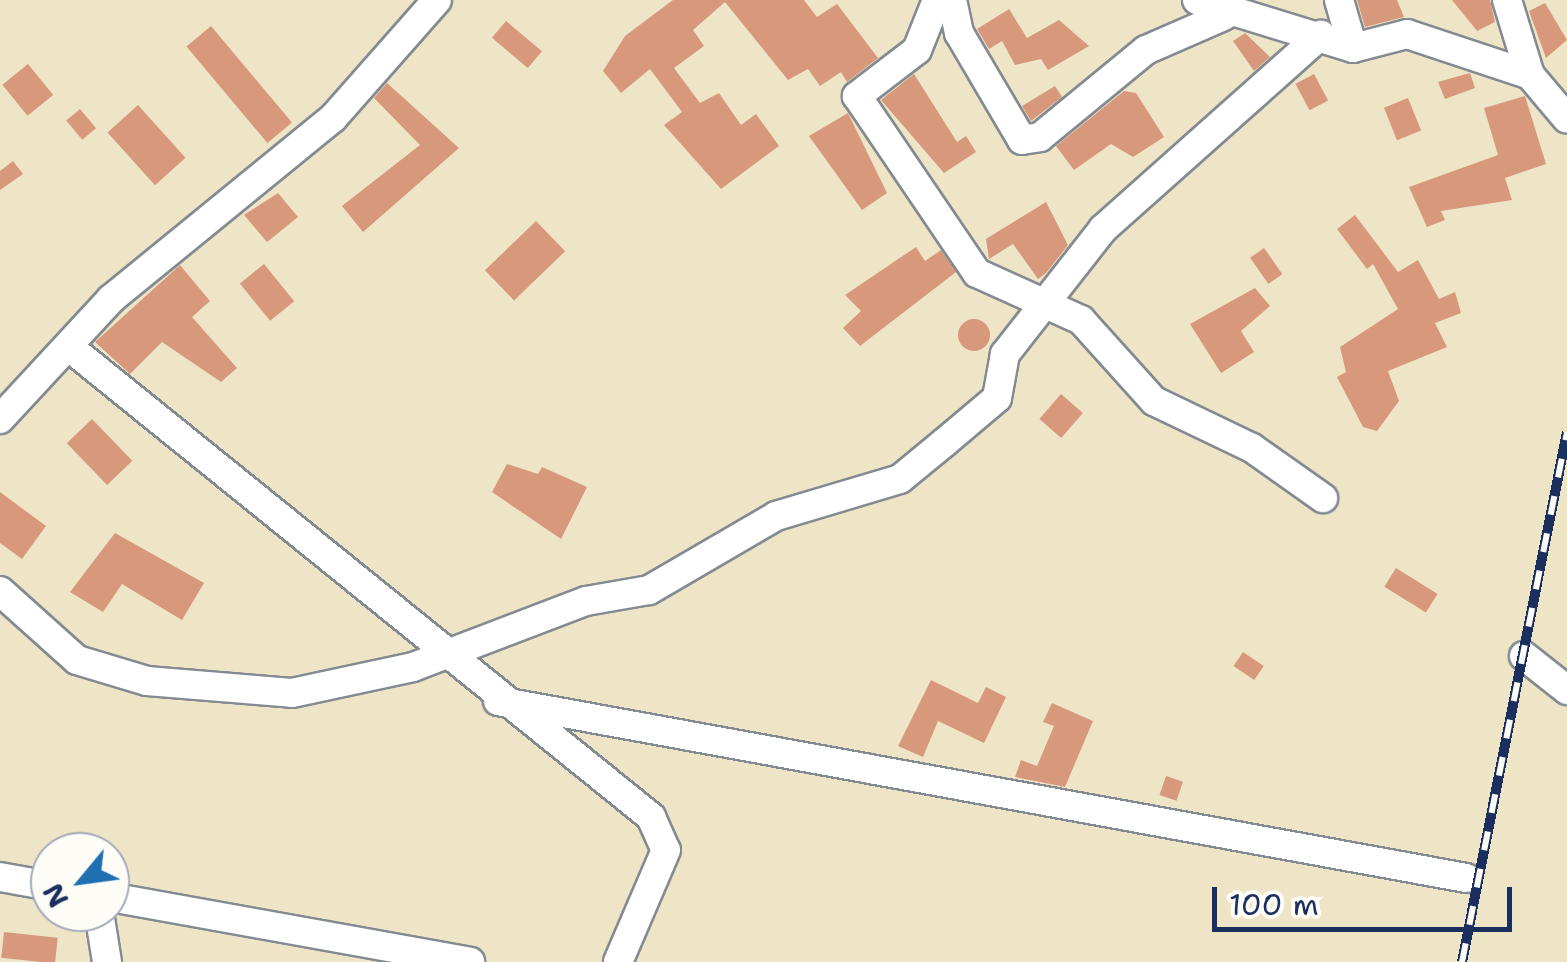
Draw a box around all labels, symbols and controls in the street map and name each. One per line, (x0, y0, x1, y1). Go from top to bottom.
north arrow (30, 832, 130, 932)
scale bar (1217, 867, 1517, 929)
text: N (34, 877, 78, 914)
text: 100 m (1229, 884, 1319, 925)

